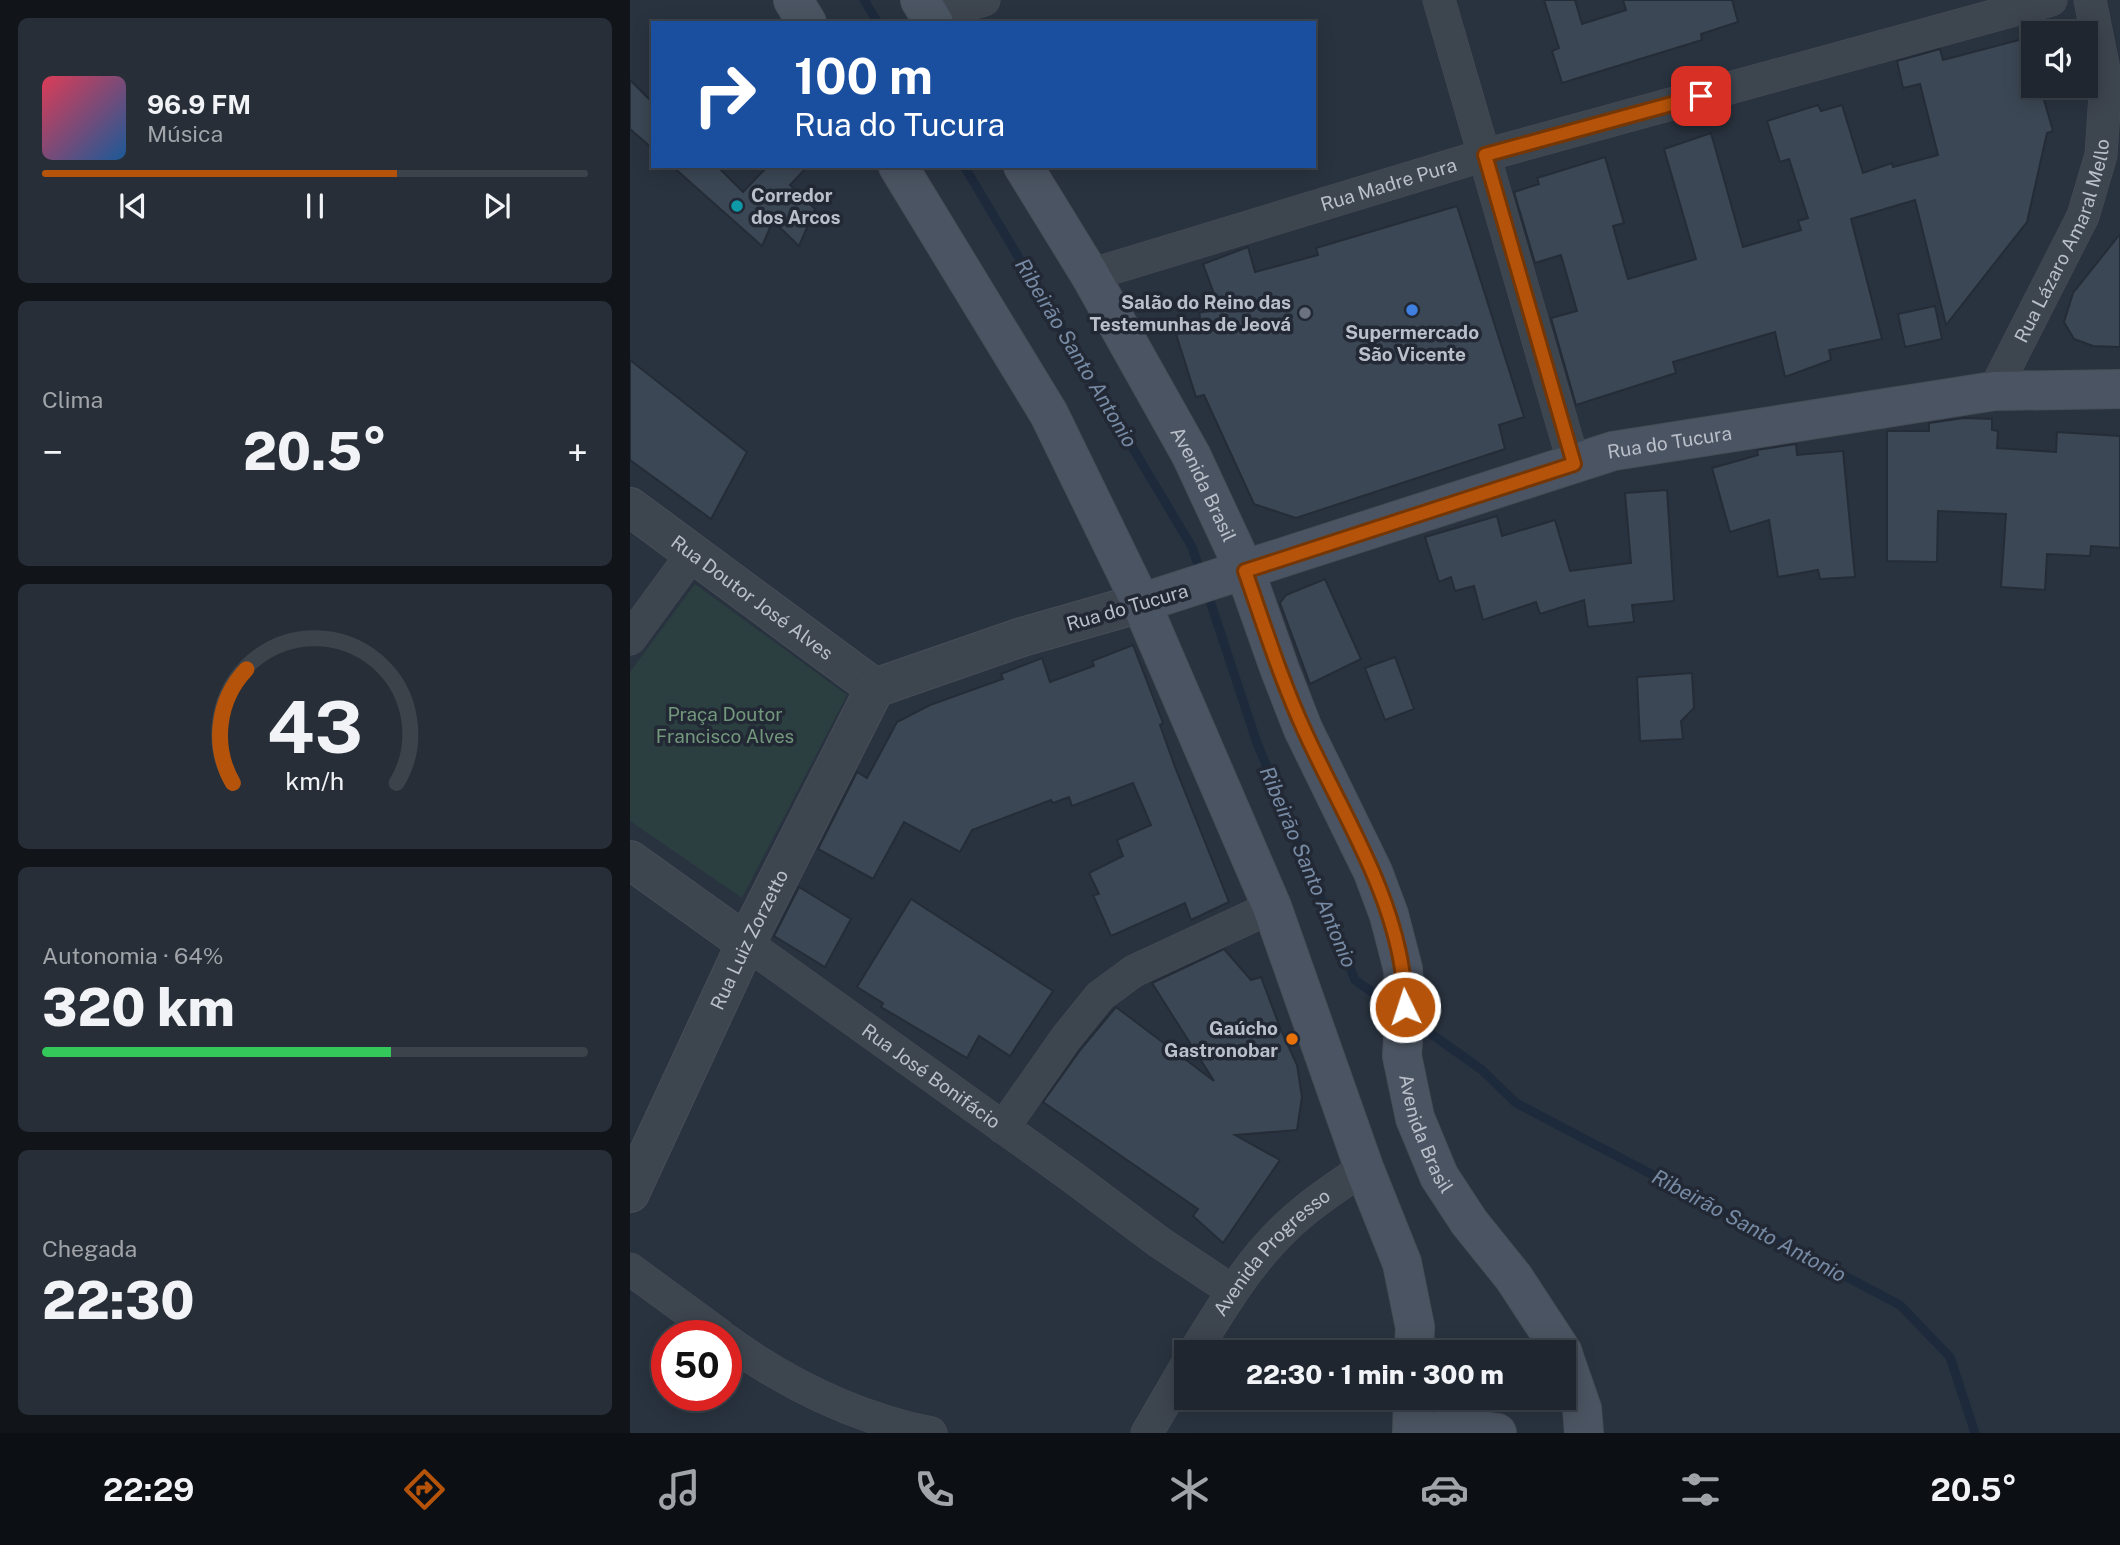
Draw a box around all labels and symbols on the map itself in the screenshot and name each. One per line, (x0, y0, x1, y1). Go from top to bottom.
pin (1671, 66, 1731, 126)
street label: Rua Lázaro Amaral Mello (2010, 138, 2113, 346)
street label: Rua Madre Pura (1318, 153, 1459, 215)
place label: Corredor dos Arcos (751, 184, 841, 228)
marker: Corredor dos Arcos (729, 198, 745, 214)
water label: Ribeirão Santo Antonio (1010, 254, 1143, 452)
place label: Salão do Reino das Testemunhas de Jeová (1089, 291, 1291, 335)
marker: Supermercado São Vicente (1404, 302, 1420, 318)
marker: Salão do Reino das Testemunhas de Jeová (1297, 305, 1313, 321)
place label: Supermercado São Vicente (1345, 321, 1479, 365)
street label: Rua do Tucura (1606, 421, 1733, 463)
street label: Avenida Brasil (1166, 423, 1241, 545)
street label: Rua Doutor José Alves (667, 530, 837, 664)
street label: Rua do Tucura (1064, 579, 1190, 635)
park label: Praça Doutor Francisco Alves (656, 703, 794, 747)
water label: Ribeirão Santo Antonio (1255, 762, 1362, 971)
street label: Rua Luiz Zorzetto (706, 866, 792, 1013)
position arrow (1368, 970, 1442, 1044)
place label: Gaúcho Gastronobar (1164, 1017, 1278, 1061)
street label: Rua José Bonifácio (858, 1019, 1005, 1133)
marker: Gaúcho Gastronobar (1284, 1031, 1300, 1047)
street label: Avenida Brasil (1395, 1072, 1458, 1197)
water label: Ribeirão Santo Antonio (1648, 1164, 1850, 1287)
street label: Avenida Progresso (1209, 1184, 1334, 1320)
speed limit sign: 50 (651, 1320, 742, 1411)

